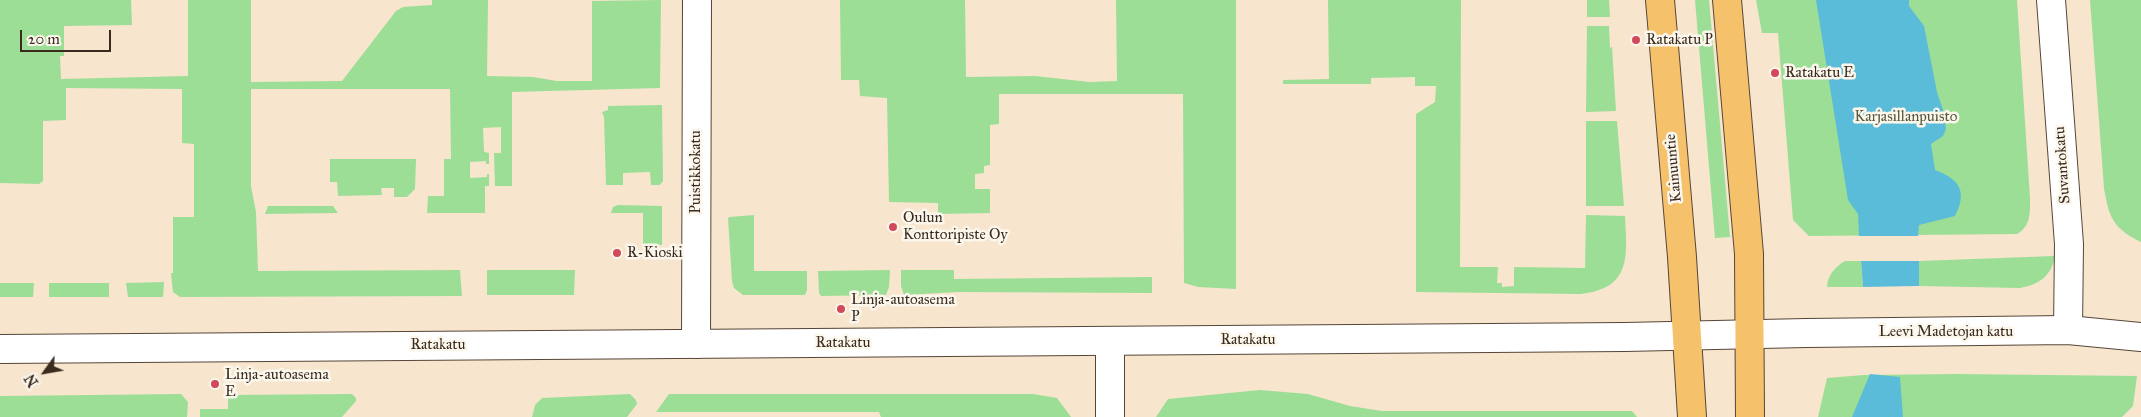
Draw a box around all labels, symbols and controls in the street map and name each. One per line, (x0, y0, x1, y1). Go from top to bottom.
scale bar (22, 20, 114, 52)
text: 20 m (28, 30, 60, 48)
place label: Ratakatu P (1646, 31, 1713, 49)
marker: Ratakatu P (1630, 34, 1642, 46)
place label: Ratakatu E (1785, 64, 1854, 82)
marker: Ratakatu E (1769, 67, 1781, 79)
park label: Karjasillanpuisto (1855, 108, 1957, 126)
street label: Suvantokatu (2051, 126, 2075, 204)
street label: Puistikkokatu (687, 130, 705, 214)
street label: Kainuuntie (1662, 133, 1686, 203)
place label: Oulun Konttoripiste Oy (903, 209, 1008, 244)
marker: Oulun Konttoripiste Oy (887, 221, 899, 233)
place label: R-Kioski (627, 244, 683, 262)
marker: R-Kioski (611, 247, 623, 259)
place label: Linja-autoasema P (851, 291, 955, 326)
marker: Linja-autoasema P (835, 303, 847, 315)
street label: Leevi Madetojan katu (1879, 323, 2013, 341)
street label: Ratakatu (1220, 331, 1276, 349)
street label: Ratakatu (815, 334, 871, 352)
street label: Ratakatu (410, 336, 466, 354)
north arrow (20, 347, 70, 397)
place label: Linja-autoasema E (225, 366, 329, 401)
text: N (22, 371, 42, 390)
marker: Linja-autoasema E (209, 378, 221, 390)

